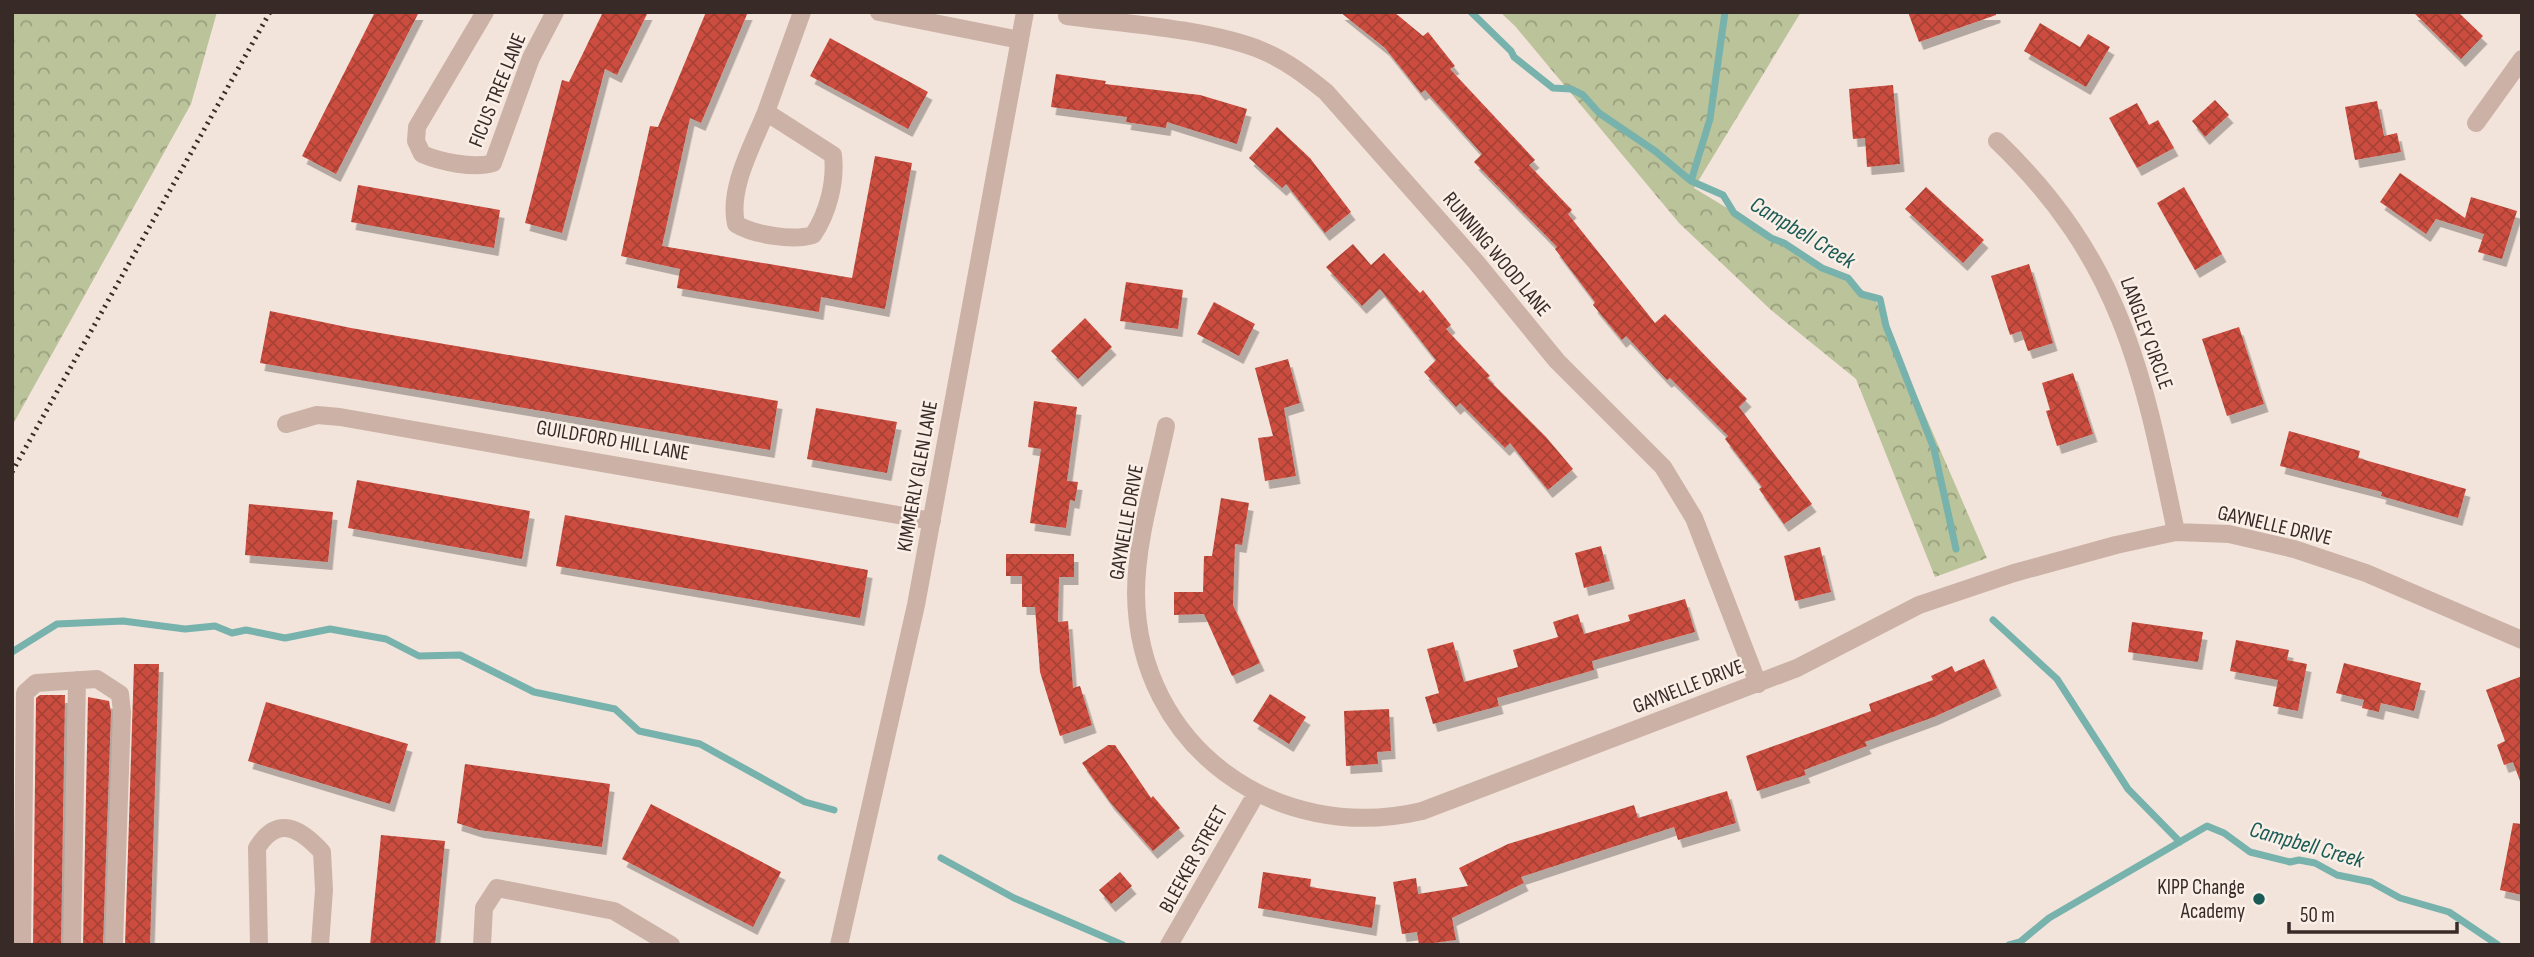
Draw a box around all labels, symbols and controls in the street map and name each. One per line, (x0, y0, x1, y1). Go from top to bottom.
street label: FICUS TREE LANE (463, 30, 532, 151)
street label: RUNNING WOOD LANE (1437, 187, 1556, 322)
water label: Campbell Creek (1745, 191, 1861, 276)
street label: LANGLEY CIRCLE (2115, 274, 2178, 393)
street label: KIMMERLY GLEN LANE (892, 399, 943, 554)
street label: GUILDFORD HILL LANE (534, 415, 691, 466)
street label: GAYNELLE DRIVE (1104, 462, 1149, 582)
street label: GAYNELLE DRIVE (2215, 500, 2335, 551)
street label: GAYNELLE DRIVE (1629, 654, 1747, 719)
street label: BLEEKER STREET (1154, 801, 1233, 917)
water label: Campbell Creek (2246, 815, 2368, 875)
place label: KIPP Change Academy (2157, 875, 2245, 924)
scale bar (2289, 890, 2457, 934)
marker: KIPP Change Academy (2251, 891, 2267, 907)
text: 50 m (2300, 903, 2335, 928)

